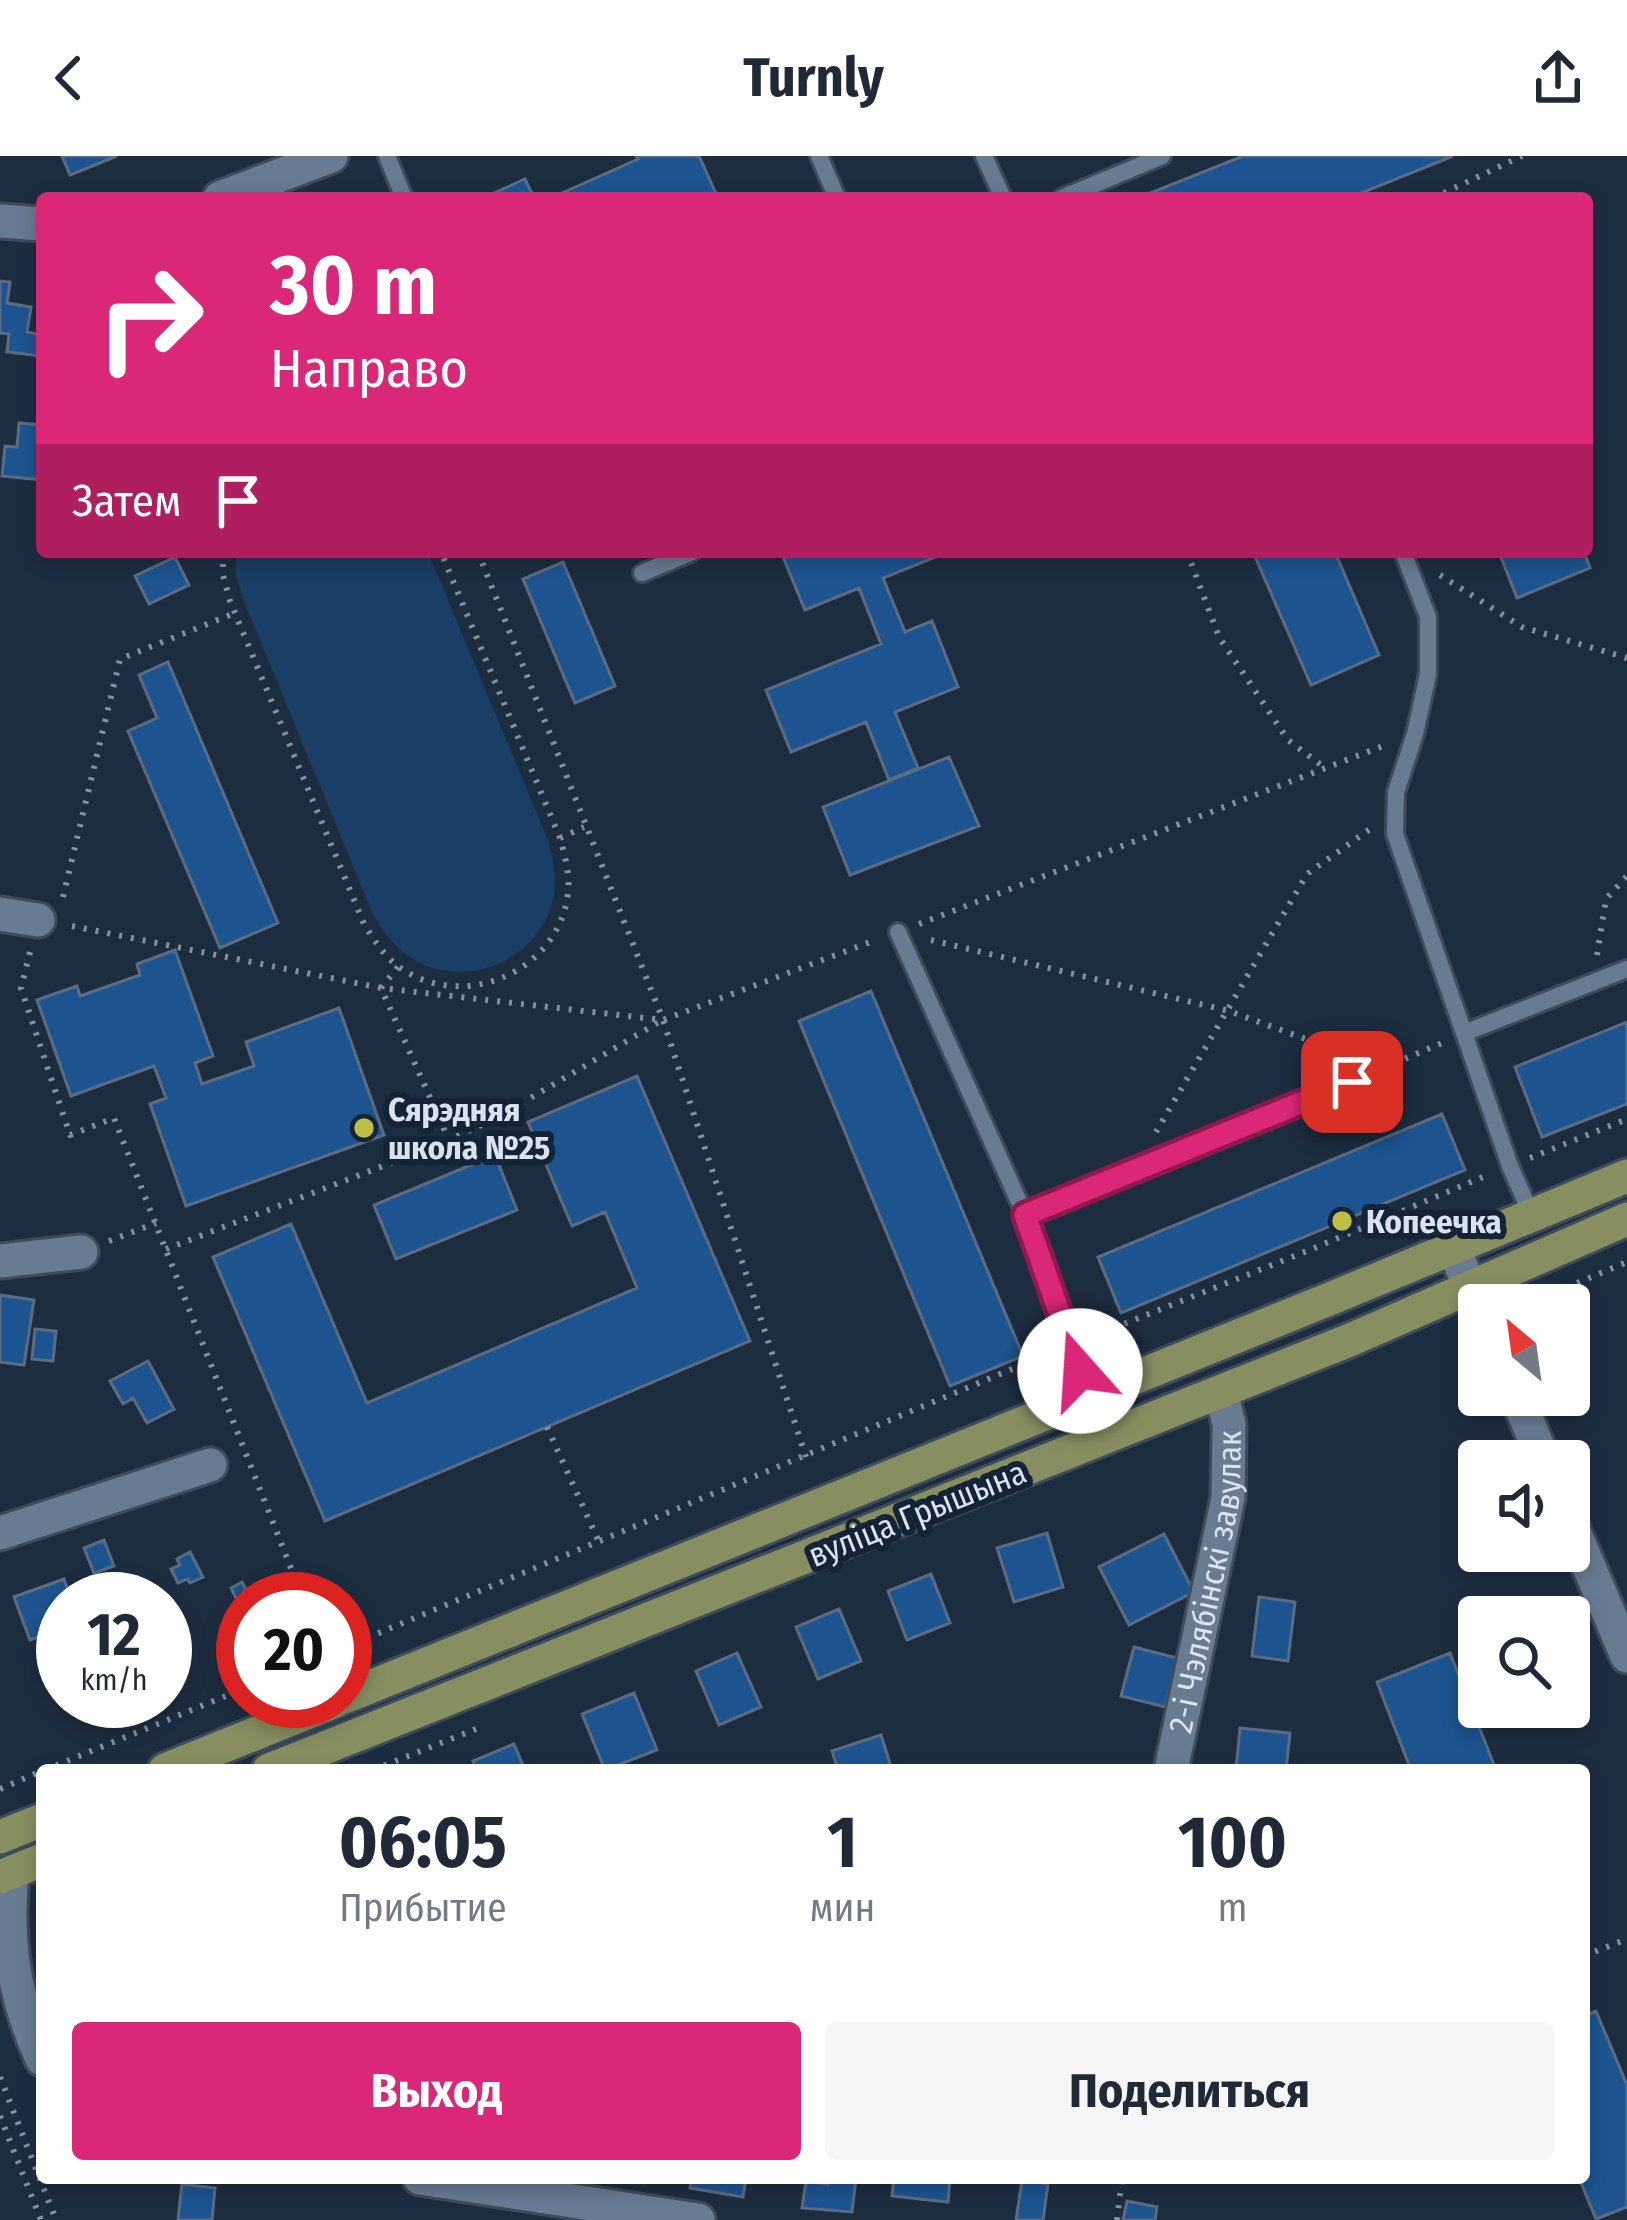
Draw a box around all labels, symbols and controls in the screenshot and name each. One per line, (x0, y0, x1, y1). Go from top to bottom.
icon: back (36, 45, 102, 111)
icon: share (1525, 45, 1591, 111)
text: Turnly (743, 46, 884, 110)
text: 30 m (270, 235, 437, 336)
icon: right (72, 240, 228, 396)
text: Направо (270, 337, 468, 401)
icon: arrive (205, 468, 271, 534)
text: Затем (72, 474, 181, 528)
pin (1301, 1031, 1403, 1133)
icon: arrive (1319, 1049, 1385, 1115)
place label: Сярэдняя школа №25 (388, 1090, 550, 1168)
marker: Сярэдняя школа №25 (351, 1115, 377, 1141)
place label: Копеечка (1366, 1202, 1502, 1242)
marker: Копеечка (1329, 1208, 1355, 1234)
north arrow (1458, 1284, 1590, 1416)
map controls (1458, 1284, 1590, 1728)
position arrow (1017, 1308, 1143, 1434)
street label: 2-і Чэлябінскі завулак (1160, 1430, 1250, 1737)
button: sound (1458, 1440, 1590, 1572)
street label: вуліца Грышына (803, 1452, 1032, 1576)
speed limit sign: 20 (216, 1572, 372, 1728)
button: search (1458, 1596, 1590, 1728)
text: 12 (87, 1599, 141, 1671)
text: km/h (81, 1662, 147, 1698)
text: 06:05 (339, 1800, 507, 1886)
text: 1 (827, 1800, 858, 1886)
text: 100 (1178, 1800, 1287, 1886)
text: Прибытие (339, 1885, 507, 1931)
text: мин (810, 1885, 875, 1931)
text: m (1218, 1885, 1248, 1931)
button: Выход (72, 2022, 801, 2160)
button: Поделиться (825, 2022, 1554, 2160)

